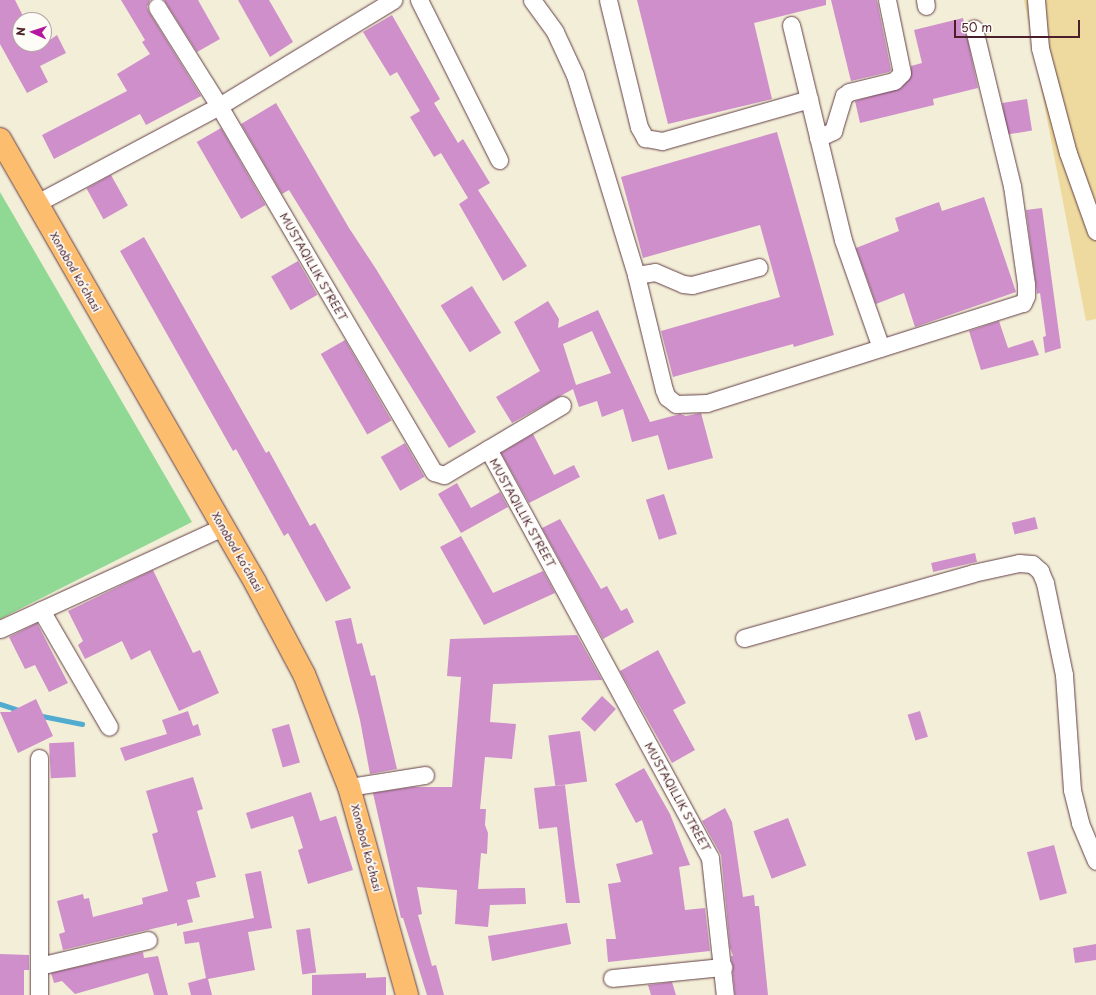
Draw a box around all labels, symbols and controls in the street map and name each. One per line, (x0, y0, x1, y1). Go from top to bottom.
north arrow (12, 12, 52, 52)
scale bar (956, 12, 1082, 38)
text: 50 m (961, 18, 992, 36)
text: N (12, 27, 29, 36)
street label: MUSTAQILLIK STREET (276, 210, 350, 324)
street label: Xonobod koʻchasi (47, 230, 103, 314)
street label: MUSTAQILLIK STREET (486, 456, 558, 570)
street label: Xonobod koʻchasi (209, 510, 265, 594)
street label: MUSTAQILLIK STREET (641, 740, 713, 854)
street label: Xonobod koʻchasi (348, 803, 384, 893)

